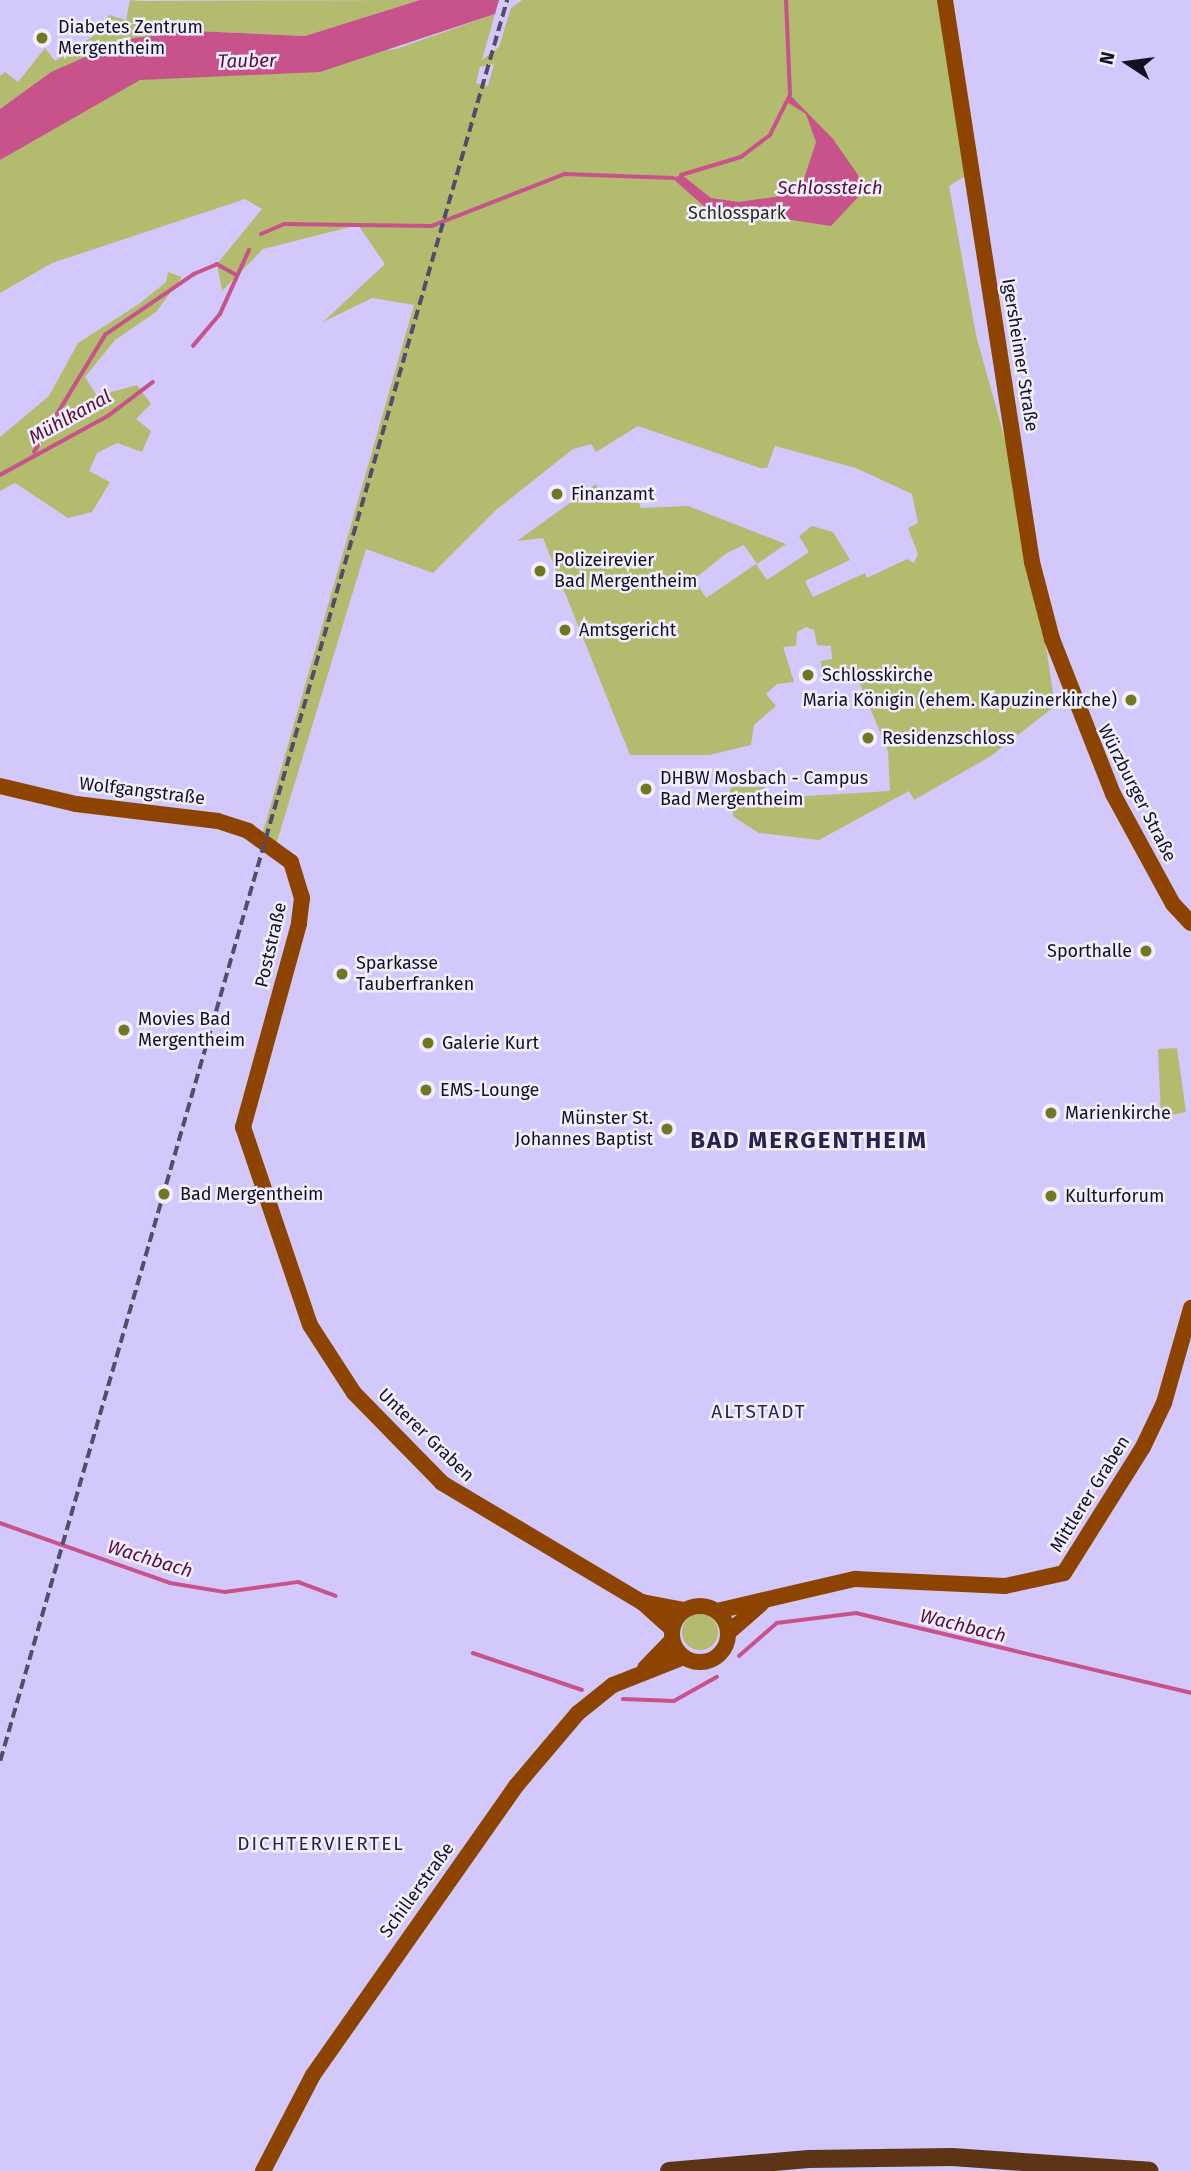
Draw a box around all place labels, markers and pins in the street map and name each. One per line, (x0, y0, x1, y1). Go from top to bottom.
place label: Diabetes Zentrum Mergentheim (58, 17, 203, 60)
marker: Diabetes Zentrum Mergentheim (32, 28, 52, 48)
place label: Finanzamt (571, 483, 654, 505)
marker: Finanzamt (549, 486, 565, 502)
place label: Polizeirevier Bad Mergentheim (554, 550, 698, 592)
marker: Polizeirevier Bad Mergentheim (532, 563, 548, 579)
place label: Amtsgericht (579, 619, 676, 641)
marker: Amtsgericht (557, 622, 573, 638)
place label: Schlosskirche (822, 664, 933, 686)
marker: Schlosskirche (800, 667, 816, 683)
place label: Maria Königin (ehem. Kapuzinerkirche) (803, 689, 1117, 711)
marker: Maria Königin (ehem. Kapuzinerkirche) (1123, 692, 1139, 708)
place label: Residenzschloss (882, 727, 1015, 749)
marker: Residenzschloss (860, 730, 876, 746)
place label: DHBW Mosbach - Campus Bad Mergentheim (660, 768, 868, 810)
marker: DHBW Mosbach - Campus Bad Mergentheim (638, 781, 654, 797)
place label: Sporthalle (1047, 940, 1132, 962)
marker: Sporthalle (1138, 943, 1154, 959)
place label: Sparkasse Tauberfranken (356, 953, 474, 996)
marker: Sparkasse Tauberfranken (334, 966, 350, 982)
place label: Movies Bad Mergentheim (138, 1009, 245, 1052)
marker: Movies Bad Mergentheim (116, 1022, 132, 1038)
place label: Galerie Kurt (442, 1032, 539, 1054)
marker: Galerie Kurt (420, 1035, 436, 1051)
place label: EMS-Lounge (440, 1079, 539, 1101)
marker: EMS-Lounge (418, 1082, 434, 1098)
place label: Marienkirche (1065, 1102, 1171, 1124)
marker: Marienkirche (1043, 1105, 1059, 1121)
place label: Münster St. Johannes Baptist (515, 1108, 653, 1150)
marker: Münster St. Johannes Baptist (659, 1121, 675, 1137)
place label: Bad Mergentheim (180, 1183, 324, 1205)
marker: Bad Mergentheim (154, 1184, 174, 1204)
place label: Kulturforum (1065, 1185, 1164, 1207)
marker: Kulturforum (1043, 1188, 1059, 1204)

